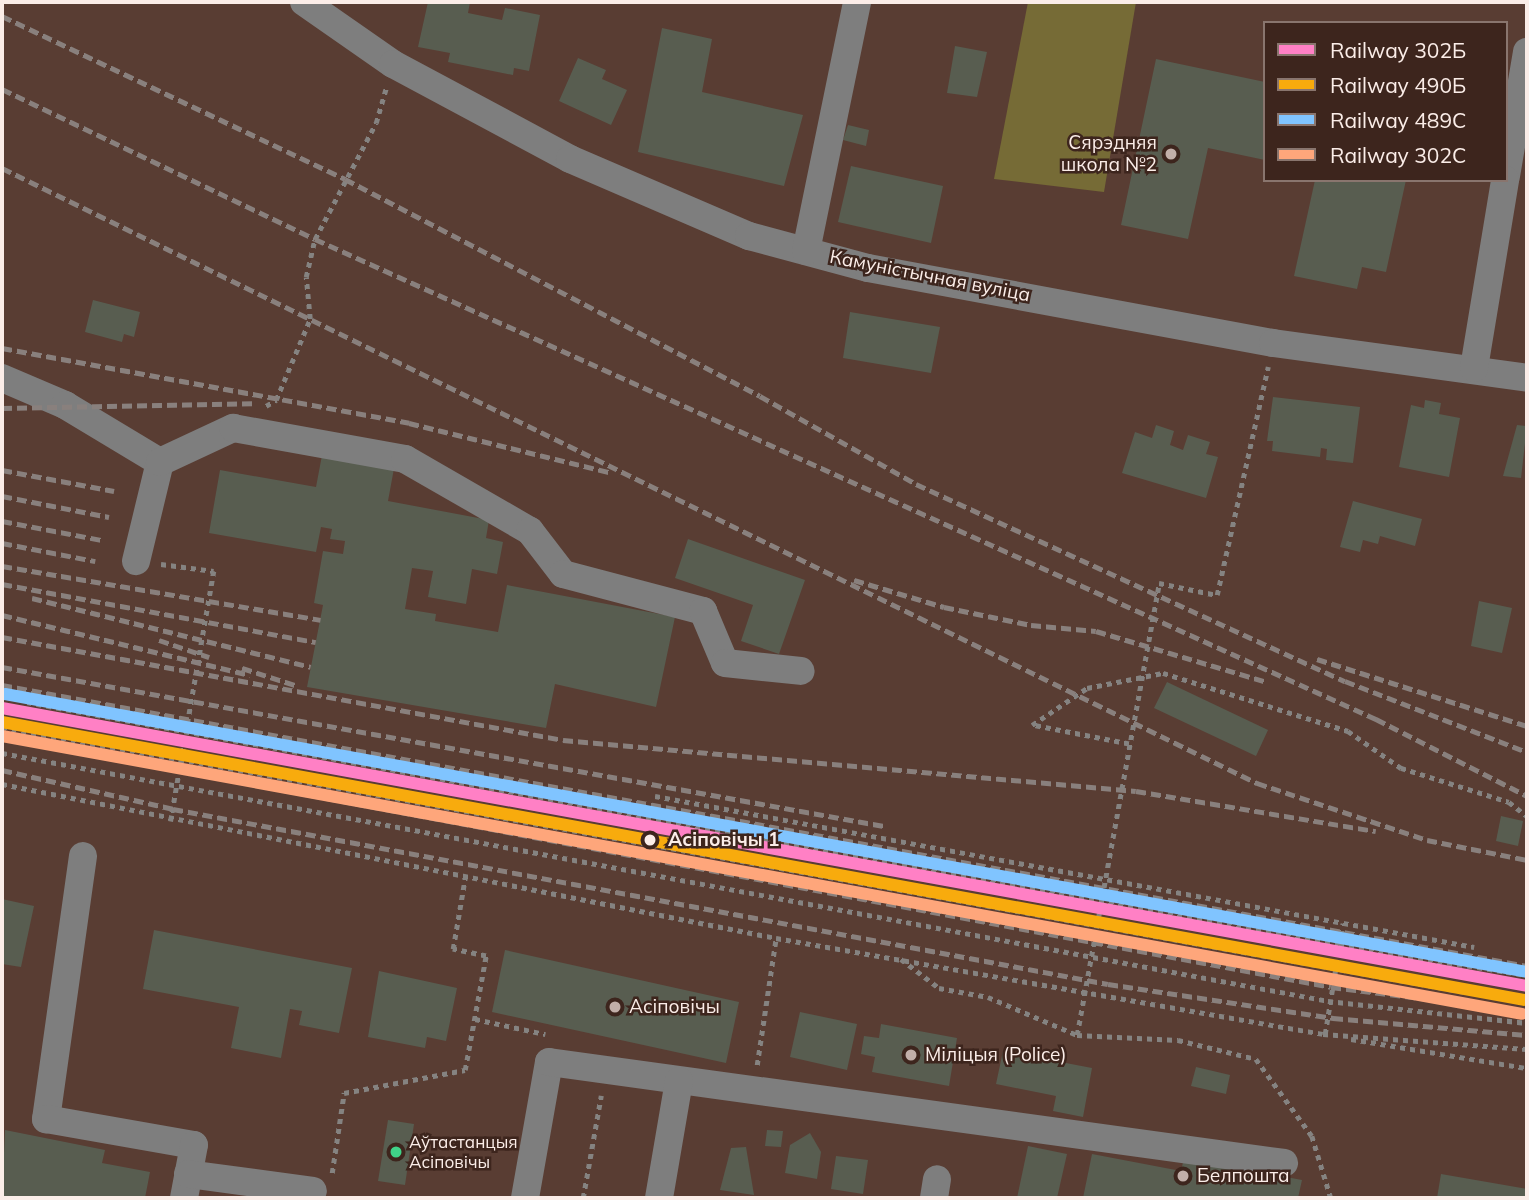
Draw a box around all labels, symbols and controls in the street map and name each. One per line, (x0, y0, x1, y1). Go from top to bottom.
legend (1263, 21, 1508, 182)
text: Railway 302Б (1330, 37, 1466, 63)
text: Railway 490Б (1330, 72, 1466, 98)
text: Railway 489С (1330, 107, 1466, 133)
place label: Сярэдняя школа №2 (1061, 132, 1157, 176)
text: Railway 302С (1330, 142, 1466, 168)
marker: Сярэдняя школа №2 (1163, 146, 1179, 162)
street label: Камуністычная вуліца (828, 245, 1032, 307)
marker: Асіповічы 1 (638, 828, 662, 852)
place label: Асіповічы 1 (668, 829, 779, 851)
place label: Асіповічы (629, 996, 720, 1018)
marker: Асіповічы (607, 999, 623, 1015)
place label: Міліцыя (Police) (925, 1044, 1066, 1066)
marker: Міліцыя (Police) (903, 1047, 919, 1063)
place label: Аўтастанцыя Асіповічы (409, 1132, 518, 1172)
marker: Аўтастанцыя Асіповічы (389, 1145, 403, 1159)
place label: Белпошта (1197, 1165, 1290, 1187)
marker: Белпошта (1175, 1168, 1191, 1184)

